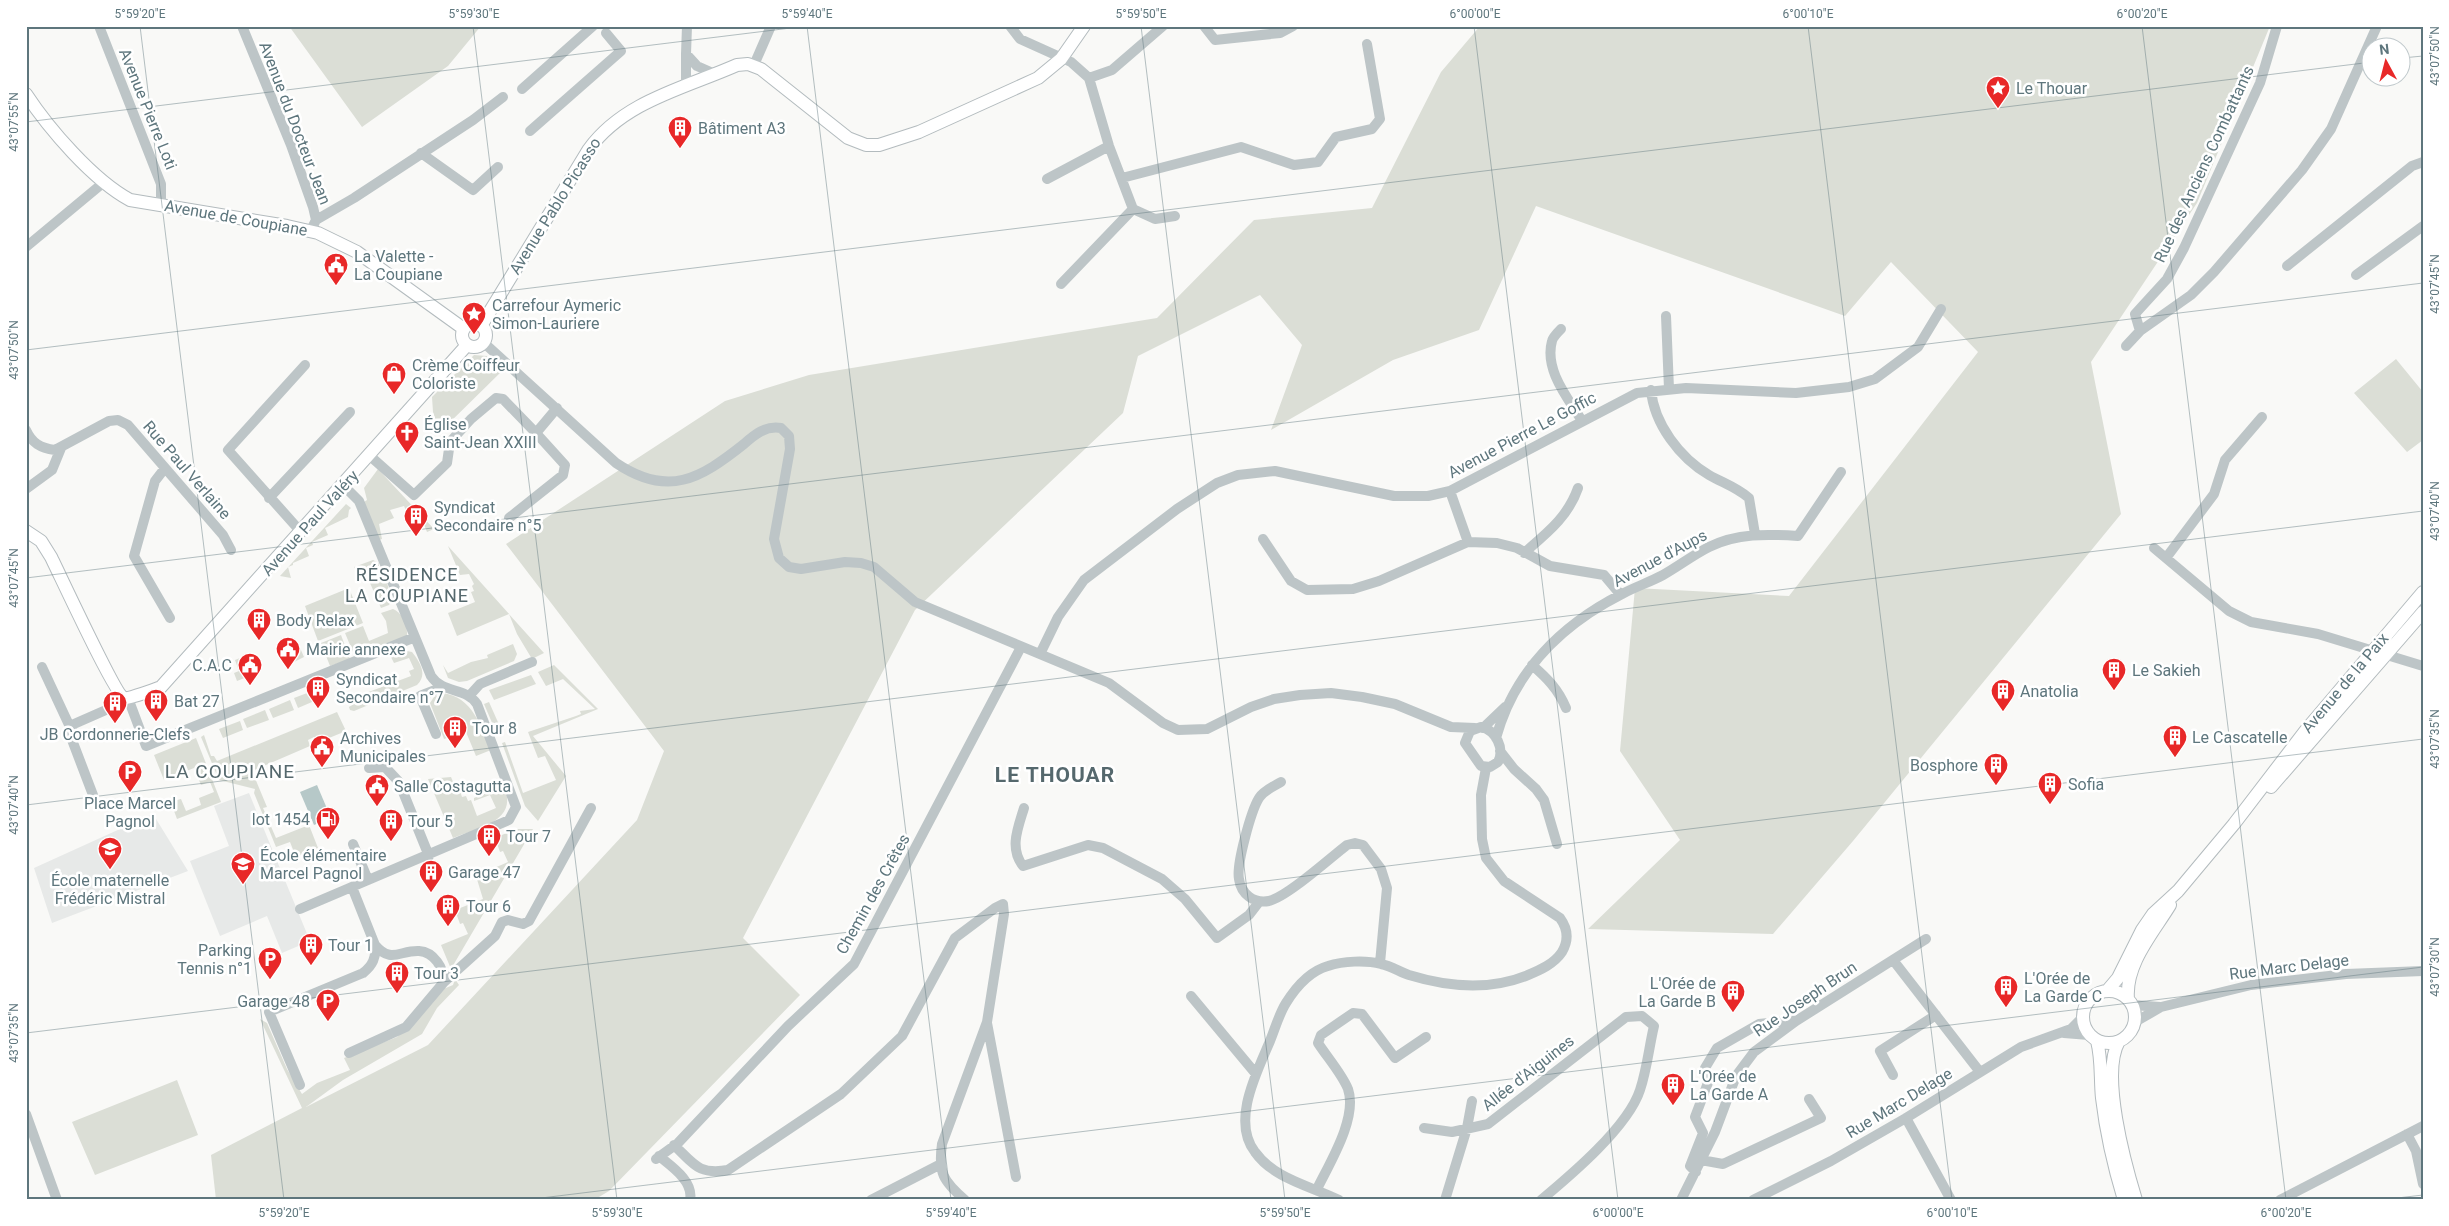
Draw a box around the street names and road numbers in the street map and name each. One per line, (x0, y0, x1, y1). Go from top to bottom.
street label: Avenue du Docteur Jean (255, 39, 335, 207)
street label: Avenue Pierre Loti (115, 46, 181, 172)
street label: Rue des Anciens Combattants (2150, 63, 2258, 265)
street label: Avenue Pablo Picasso (505, 134, 605, 278)
street label: Avenue de Coupiane (163, 196, 309, 240)
street label: Avenue Pierre Le Goffic (1445, 388, 1599, 482)
street label: Rue Paul Verlaine (139, 417, 235, 523)
street label: Avenue Paul Valéry (258, 466, 363, 580)
street label: Avenue d'Aups (1610, 525, 1710, 591)
street label: Avenue de la Paix (2298, 629, 2392, 737)
street label: Chemin des Crêtes (832, 831, 914, 957)
street label: Rue Marc Delage (2228, 950, 2350, 984)
street label: Rue Joseph Brun (1750, 957, 1860, 1041)
street label: Allée d'Aiguines (1478, 1031, 1578, 1115)
street label: Rue Marc Delage (1842, 1064, 1956, 1142)

